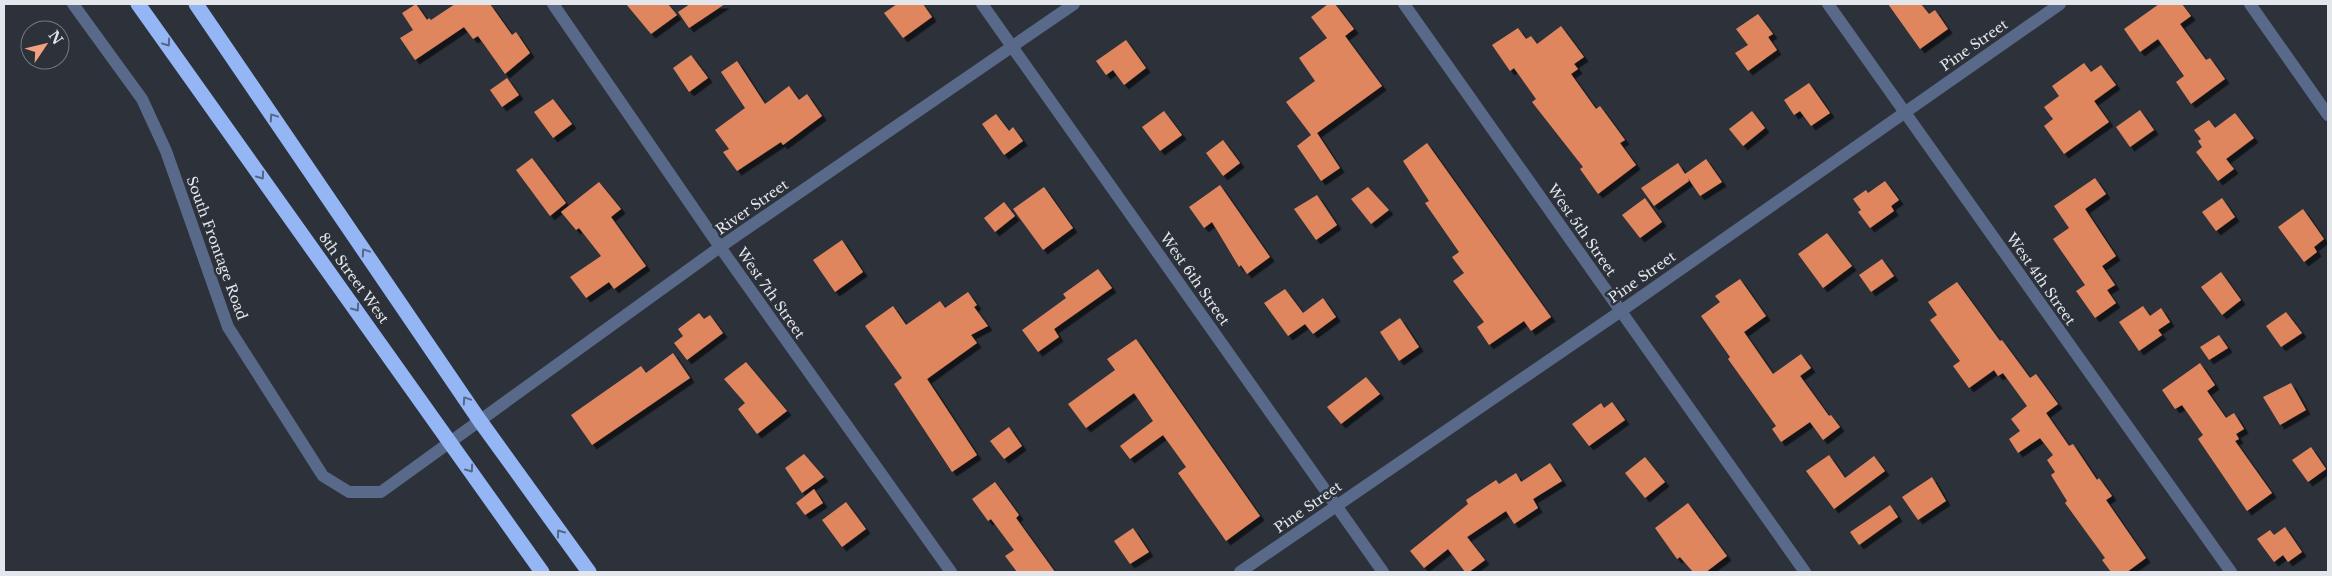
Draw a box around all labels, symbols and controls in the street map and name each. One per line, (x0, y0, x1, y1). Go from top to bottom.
street label: Pine Street (1937, 15, 2012, 75)
north arrow (20, 20, 70, 70)
text: N (44, 27, 67, 48)
one-way arrow (160, 38, 170, 47)
one-way arrow (270, 113, 279, 123)
one-way arrow (255, 170, 264, 179)
street label: South Frontage Road (183, 174, 252, 323)
street label: River Street (712, 175, 792, 239)
street label: West 5th Street (1543, 180, 1621, 280)
street label: West 6th Street (1156, 228, 1234, 329)
street label: 8th Street West (315, 229, 393, 328)
street label: West 4th Street (2002, 229, 2080, 329)
street label: West 7th Street (732, 243, 810, 343)
street label: Pine Street (1605, 247, 1680, 307)
one-way arrow (361, 248, 371, 257)
one-way arrow (350, 302, 359, 312)
one-way arrow (463, 397, 472, 406)
one-way arrow (464, 463, 473, 472)
street label: Pine Street (1271, 477, 1346, 537)
one-way arrow (557, 529, 566, 539)

